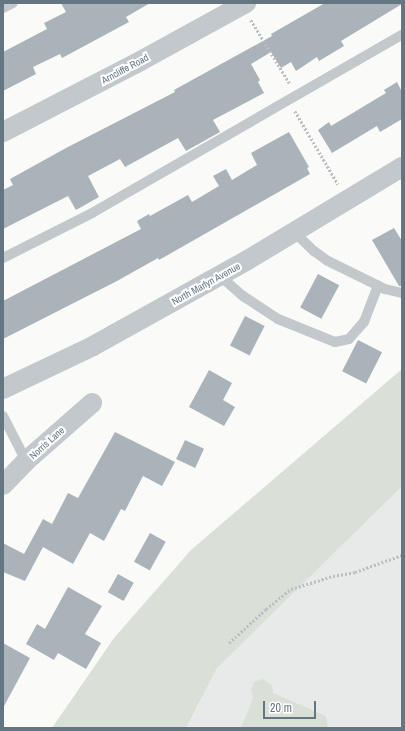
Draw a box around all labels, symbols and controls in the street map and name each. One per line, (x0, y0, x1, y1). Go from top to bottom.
street label: Arncliffe Road (99, 52, 151, 86)
street label: North Marlyn Avenue (169, 260, 243, 308)
street label: Norris Lane (27, 424, 67, 462)
scale bar (265, 693, 318, 719)
text: 20 m (270, 700, 292, 716)

